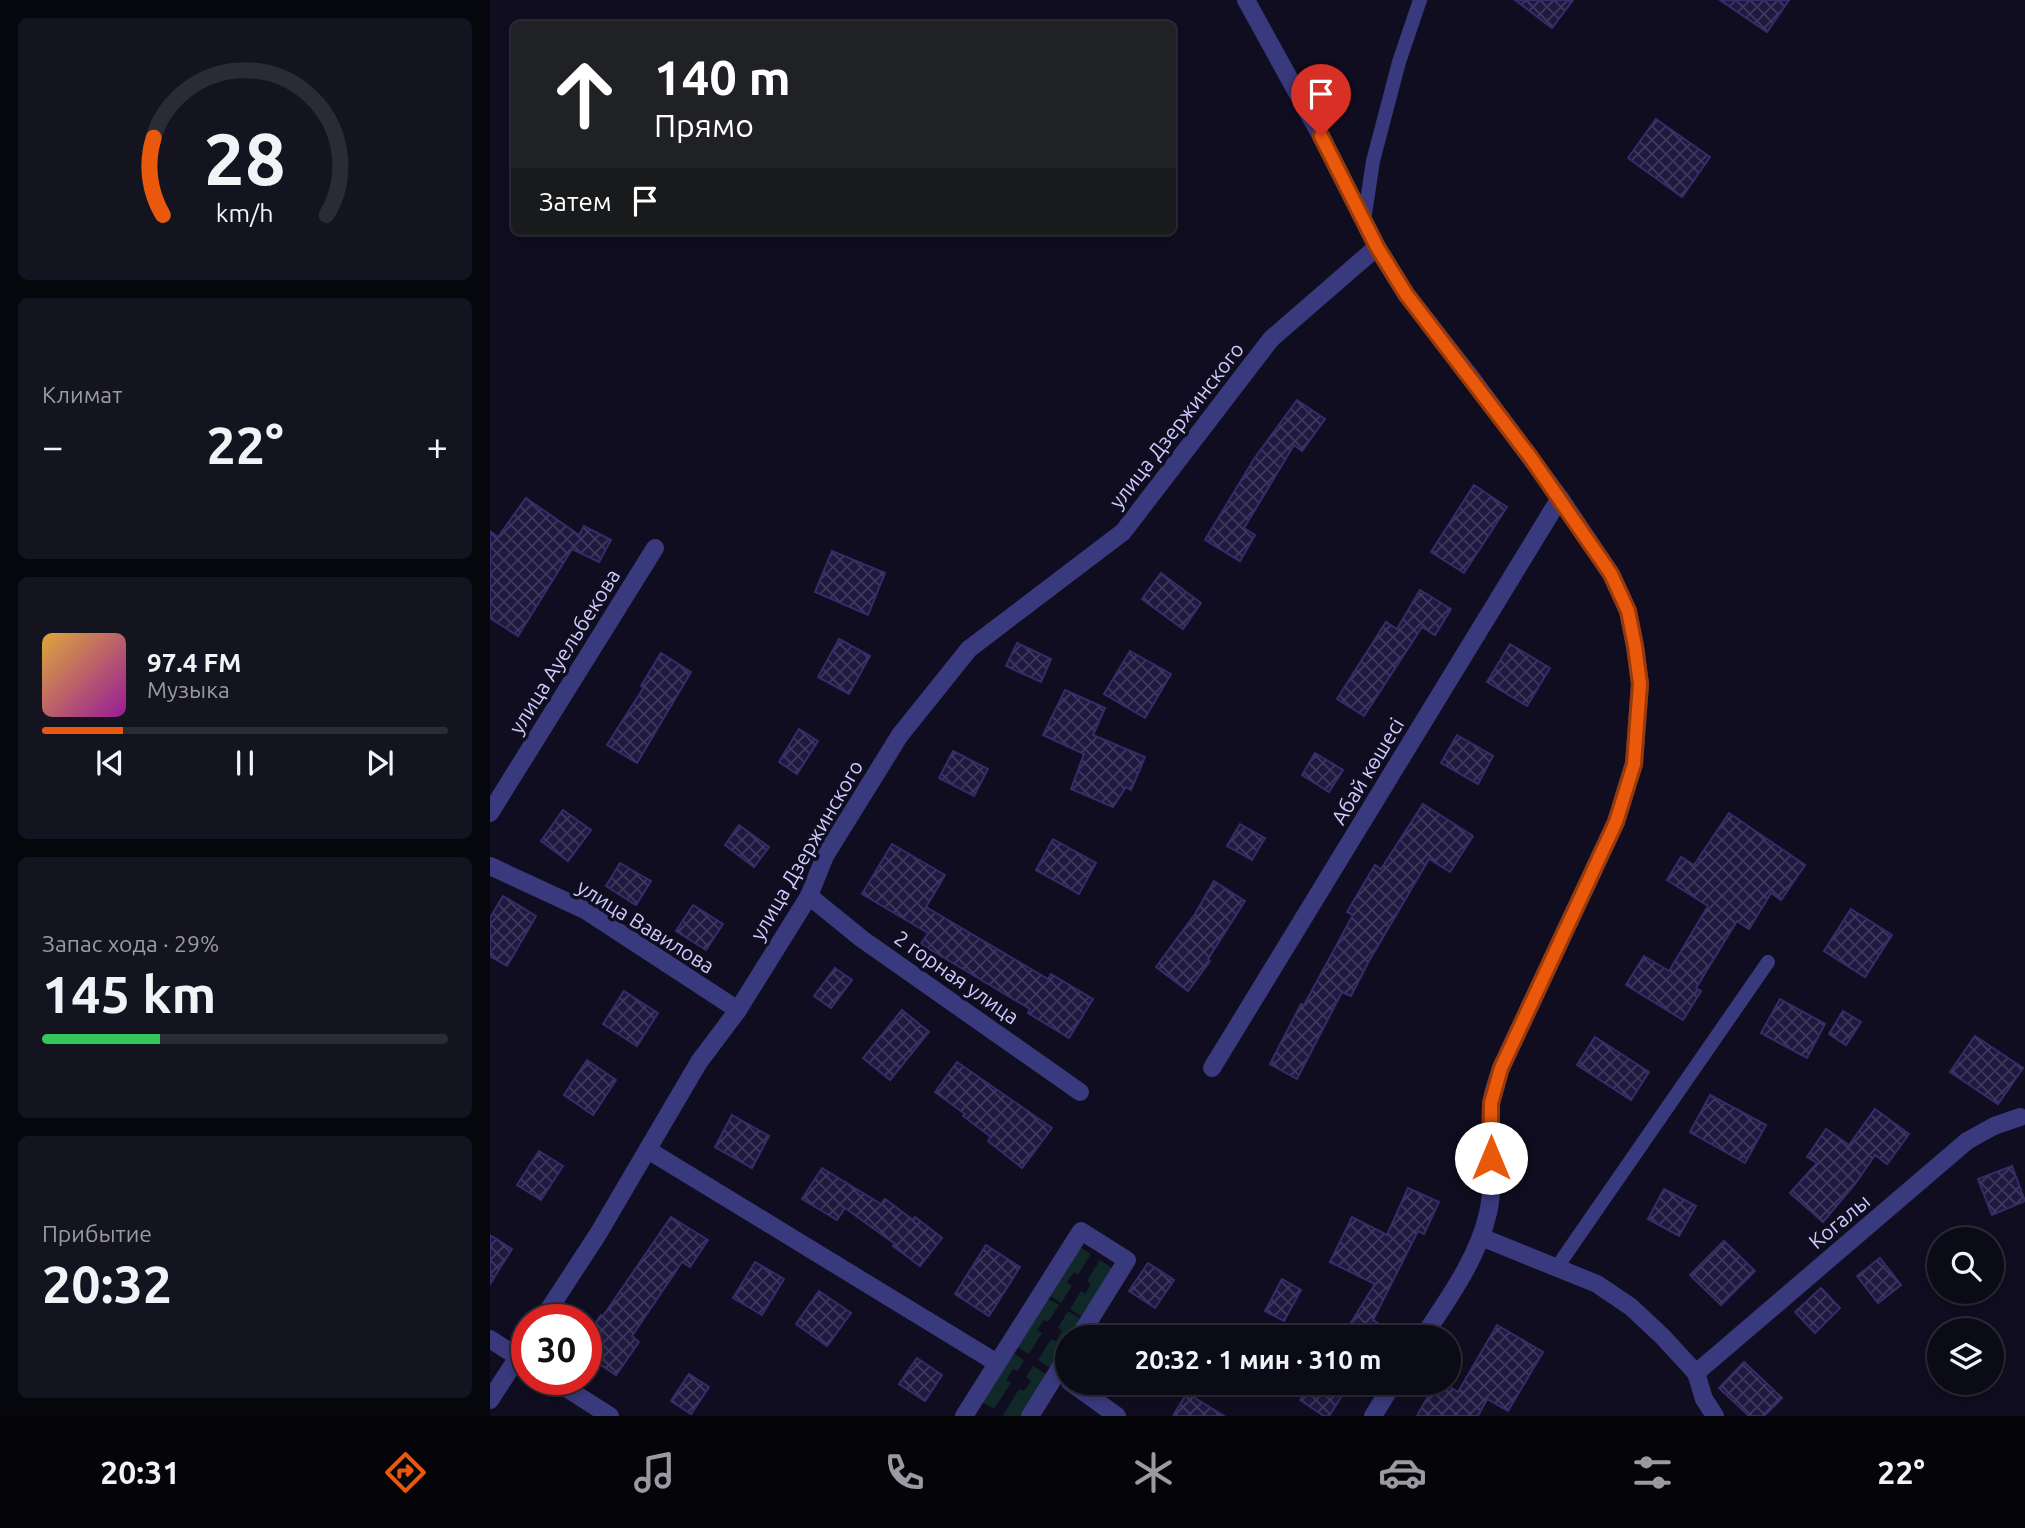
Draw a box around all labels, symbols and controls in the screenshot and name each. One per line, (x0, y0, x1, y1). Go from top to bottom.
icon: ahead (539, 49, 630, 140)
text: 140 m (654, 49, 791, 104)
pin (1291, 64, 1351, 136)
icon: arrive (1302, 75, 1340, 113)
text: Прямо (654, 107, 754, 143)
text: 28 (204, 117, 286, 199)
icon: arrive (626, 182, 664, 220)
text: Затем (539, 187, 612, 216)
text: km/h (216, 199, 274, 227)
street label: улица Дзержинского (1104, 337, 1248, 513)
text: Климат (42, 382, 122, 407)
text: 22° (206, 416, 284, 474)
text: − (42, 425, 63, 467)
text: + (427, 425, 448, 467)
street label: улица Ауельбекова (504, 564, 624, 738)
text: 97.4 FM (147, 648, 241, 677)
text: Музыка (147, 677, 230, 702)
street label: Абай көшесі (1326, 713, 1408, 829)
icon: previous (91, 744, 129, 782)
icon: pause (226, 744, 264, 782)
icon: next (361, 744, 399, 782)
street label: улица Дзержинского (745, 756, 867, 944)
street label: улица Вавилова (573, 874, 719, 978)
street label: 2 горная улица (890, 925, 1024, 1029)
text: Запас хода · 29% (42, 931, 219, 956)
text: 145 km (42, 965, 216, 1023)
position arrow (1454, 1121, 1528, 1195)
street label: Когалы (1804, 1189, 1874, 1253)
text: Прибытие (42, 1221, 152, 1246)
map controls (1927, 1227, 2004, 1395)
button: search (1927, 1227, 2004, 1304)
text: 20:32 (42, 1255, 172, 1313)
speed limit sign: 30 (511, 1304, 602, 1395)
button: layers (1927, 1318, 2004, 1395)
text: 20:32 · 1 мин · 310 m (1135, 1345, 1381, 1374)
icon: directions (381, 1448, 430, 1497)
icon: music (630, 1448, 679, 1497)
icon: phone (880, 1448, 929, 1497)
icon: climate (1129, 1448, 1178, 1497)
icon: car (1378, 1448, 1427, 1497)
icon: filters (1628, 1448, 1677, 1497)
text: 20:31 (100, 1454, 180, 1490)
text: 22° (1877, 1454, 1925, 1490)

